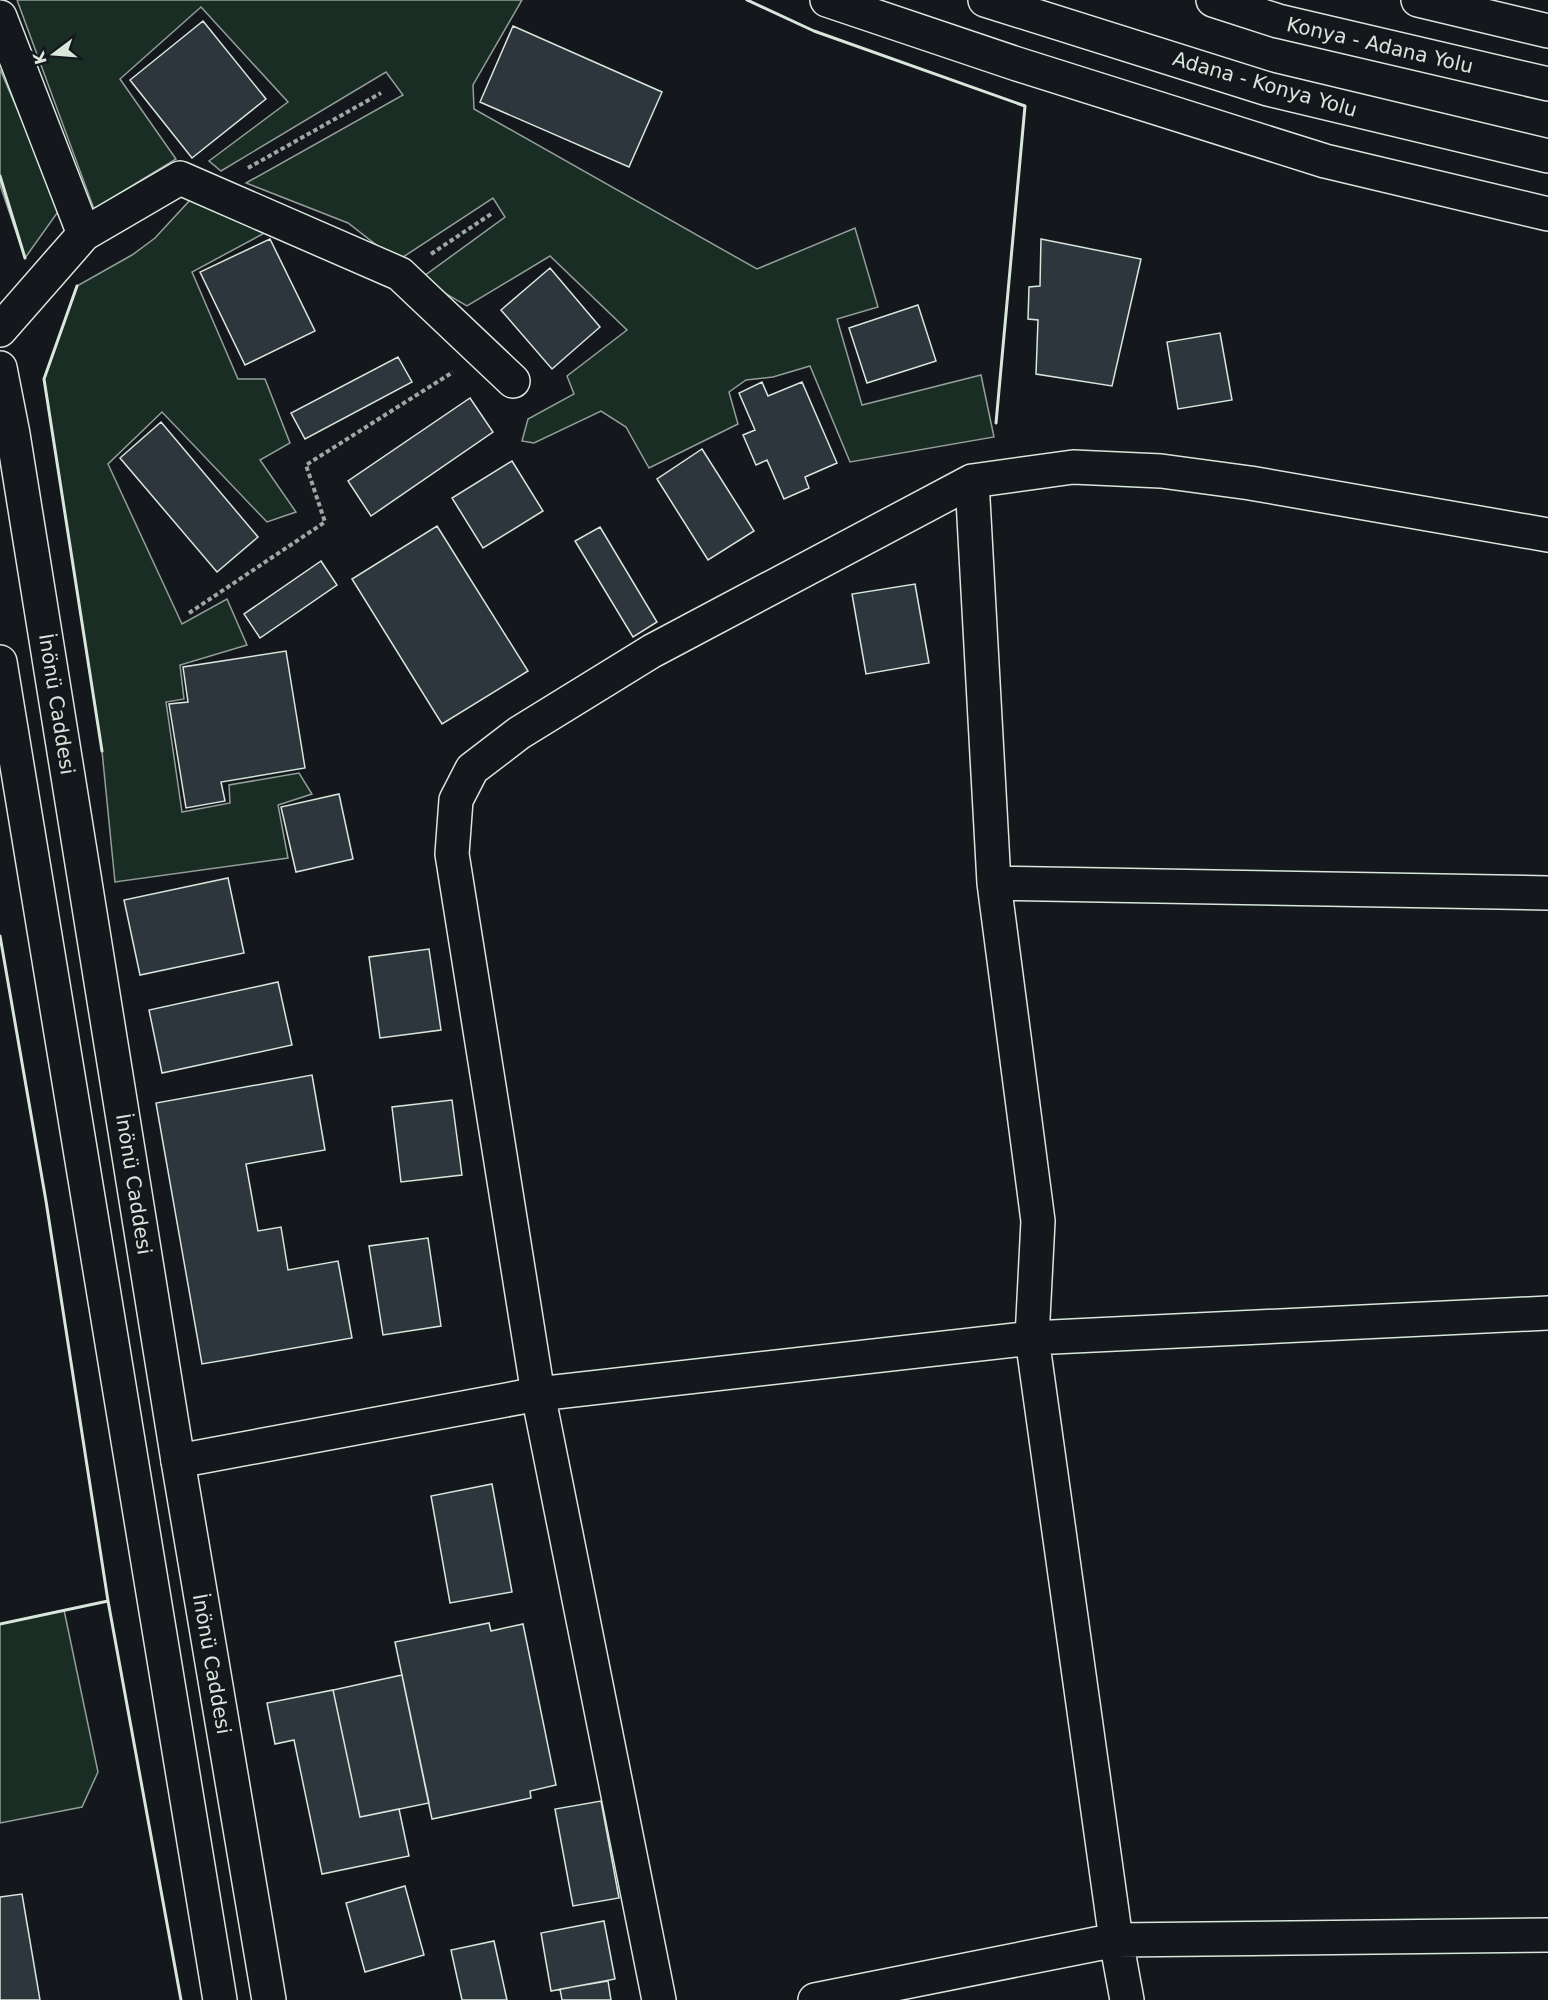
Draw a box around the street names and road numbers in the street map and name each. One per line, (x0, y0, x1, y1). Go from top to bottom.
street label: Konya - Adana Yolu (1284, 12, 1476, 78)
street label: Adana - Konya Yolu (1170, 46, 1360, 122)
street label: İnönü Caddesi (34, 632, 80, 776)
street label: İnönü Caddesi (111, 1112, 157, 1256)
street label: İnönü Caddesi (188, 1592, 236, 1736)

